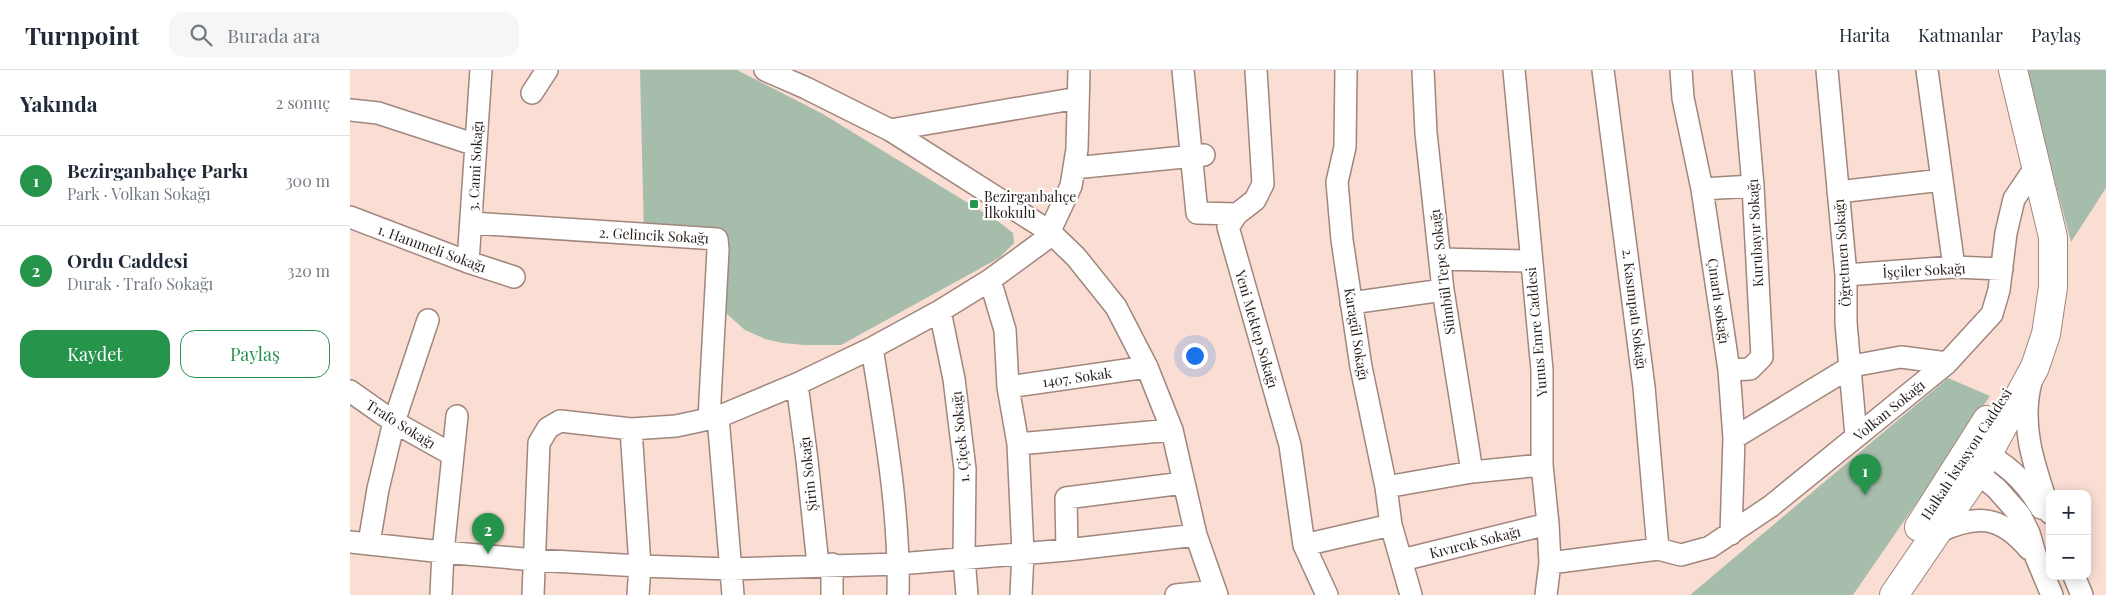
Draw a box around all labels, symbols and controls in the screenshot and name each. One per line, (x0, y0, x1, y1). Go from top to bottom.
search box (169, 12, 519, 57)
text: Turnpoint (25, 19, 139, 51)
icon: search (187, 21, 215, 49)
text: Burada ara (227, 22, 320, 48)
text: Harita (1839, 23, 1890, 47)
text: Katmanlar (1918, 23, 2003, 47)
text: Paylaş (2031, 23, 2081, 47)
text: Yakında (20, 89, 98, 117)
text: 2 sonuç (276, 92, 330, 113)
street label: 3. Cami Sokağı (463, 120, 487, 212)
text: Bezirganbahçe Parkı (67, 157, 248, 183)
text: 1 (33, 170, 39, 191)
text: 300 m (285, 170, 330, 191)
street label: Kurubayır Sokağı (1743, 179, 1767, 287)
text: Park · Volkan Sokağı (67, 183, 211, 204)
place label: Bezirganbahçe İlkokulu (984, 187, 1076, 222)
marker: Bezirganbahçe İlkokulu (968, 198, 980, 210)
street label: Öğretmen Sokağı (1829, 198, 1855, 308)
street label: Sümbül Tepe Sokağı (1425, 208, 1459, 336)
street label: 1. Hanımeli Sokağı (375, 220, 489, 276)
street label: 2. Gelincik Sokağı (599, 223, 709, 247)
text: Ordu Caddesi (67, 247, 188, 273)
street label: 2. Kasımpatı Sokağı (1618, 248, 1652, 370)
street label: Çınarlı sokağı (1704, 257, 1734, 345)
street label: İşçiler Sokağı (1882, 258, 1966, 282)
text: 2 (32, 260, 40, 281)
text: 320 m (287, 260, 330, 281)
street label: Yunus Emre Caddesi (1521, 266, 1551, 399)
street label: Yeni Mektep Sokağı (1231, 267, 1283, 390)
text: Durak · Trafo Sokağı (67, 273, 213, 294)
street label: Karagül Sokağı (1340, 286, 1374, 382)
button: Kaydet (20, 330, 170, 378)
button: Paylaş (180, 330, 330, 378)
your location (1182, 343, 1208, 369)
street label: 1407. Sokak (1041, 363, 1113, 391)
street label: Volkan Sokağı (1848, 375, 1929, 445)
street label: Halkalı İstasyon Caddesi (1916, 384, 2016, 524)
street label: 1. Çiçek Sokağı (947, 390, 973, 484)
street label: Trafo Sokağı (363, 395, 439, 453)
street label: Şirin Sokağı (795, 436, 821, 512)
pin: 1 (1849, 454, 1881, 495)
map controls (2046, 490, 2091, 580)
button: + (2046, 490, 2091, 535)
pin: 2 (472, 513, 504, 554)
street label: Kıvırcık Sokağı (1427, 522, 1523, 562)
button: − (2046, 535, 2091, 580)

